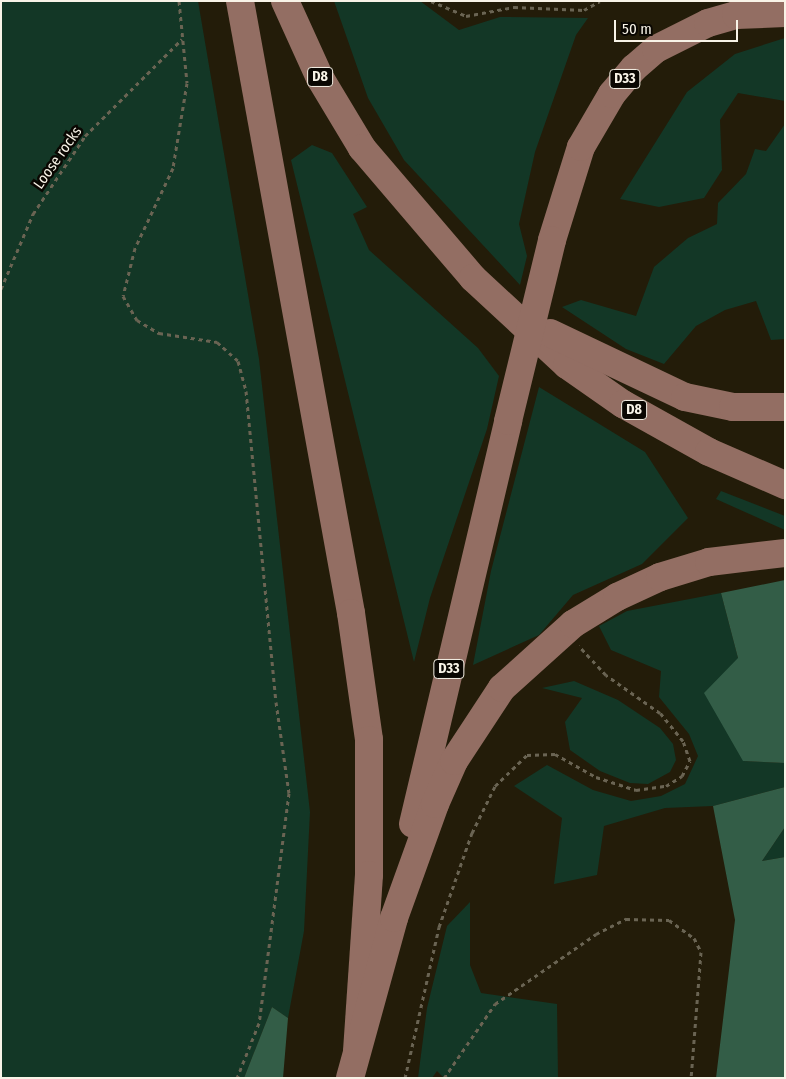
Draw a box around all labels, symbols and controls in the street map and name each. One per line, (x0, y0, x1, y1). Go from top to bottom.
scale bar (616, 10, 740, 42)
text: 50 m (622, 20, 652, 38)
road number: D8 (306, 66, 334, 88)
road number: D33 (609, 68, 641, 90)
street label: Loose rocks (30, 123, 86, 193)
road number: D8 (620, 398, 648, 422)
road number: D33 (433, 658, 465, 681)

